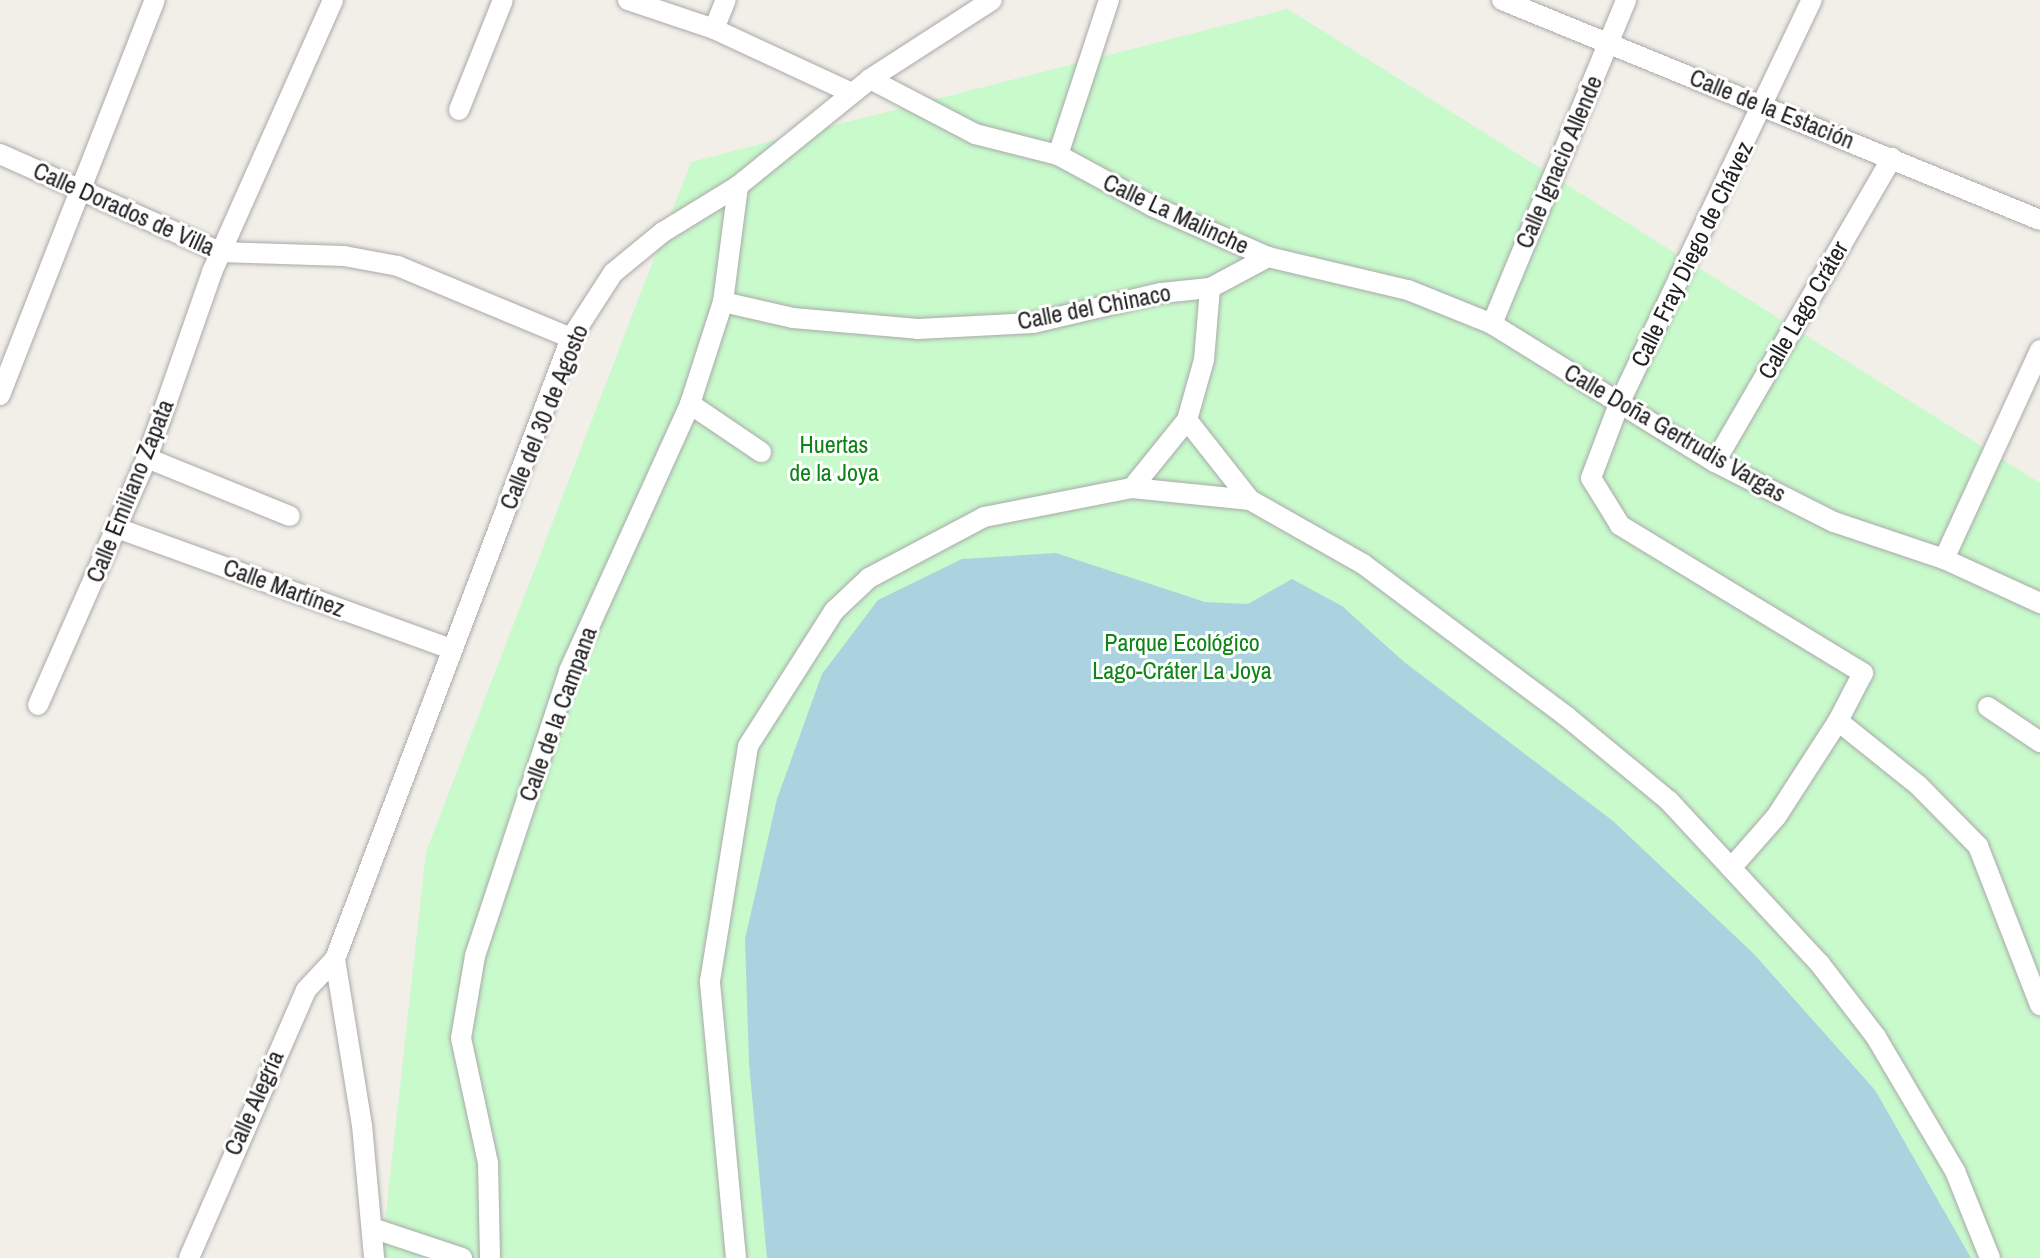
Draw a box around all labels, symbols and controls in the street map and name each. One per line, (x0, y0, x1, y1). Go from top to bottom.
street label: Calle de la Estación (1685, 63, 1859, 155)
street label: Calle Ignacio Allende (1509, 71, 1609, 253)
street label: Calle Fray Diego de Chávez (1625, 137, 1759, 371)
street label: Calle Dorados de Villa (29, 156, 219, 262)
street label: Calle La Malinche (1099, 168, 1253, 260)
street label: Calle Lago Cráter (1752, 236, 1854, 384)
street label: Calle del Chinaco (1015, 278, 1173, 336)
street label: Calle del 30 de Agosto (494, 320, 594, 514)
street label: Calle Doña Gertrudis Vargas (1559, 358, 1791, 508)
street label: Calle Emiliano Zapata (80, 395, 180, 587)
park label: Huertas de la Joya (789, 431, 879, 487)
street label: Calle Martínez (219, 553, 349, 623)
street label: Calle de la Campana (513, 623, 603, 805)
park label: Parque Ecológico Lago-Cráter La Joya (1092, 629, 1272, 685)
street label: Calle Alegría (218, 1046, 290, 1160)

